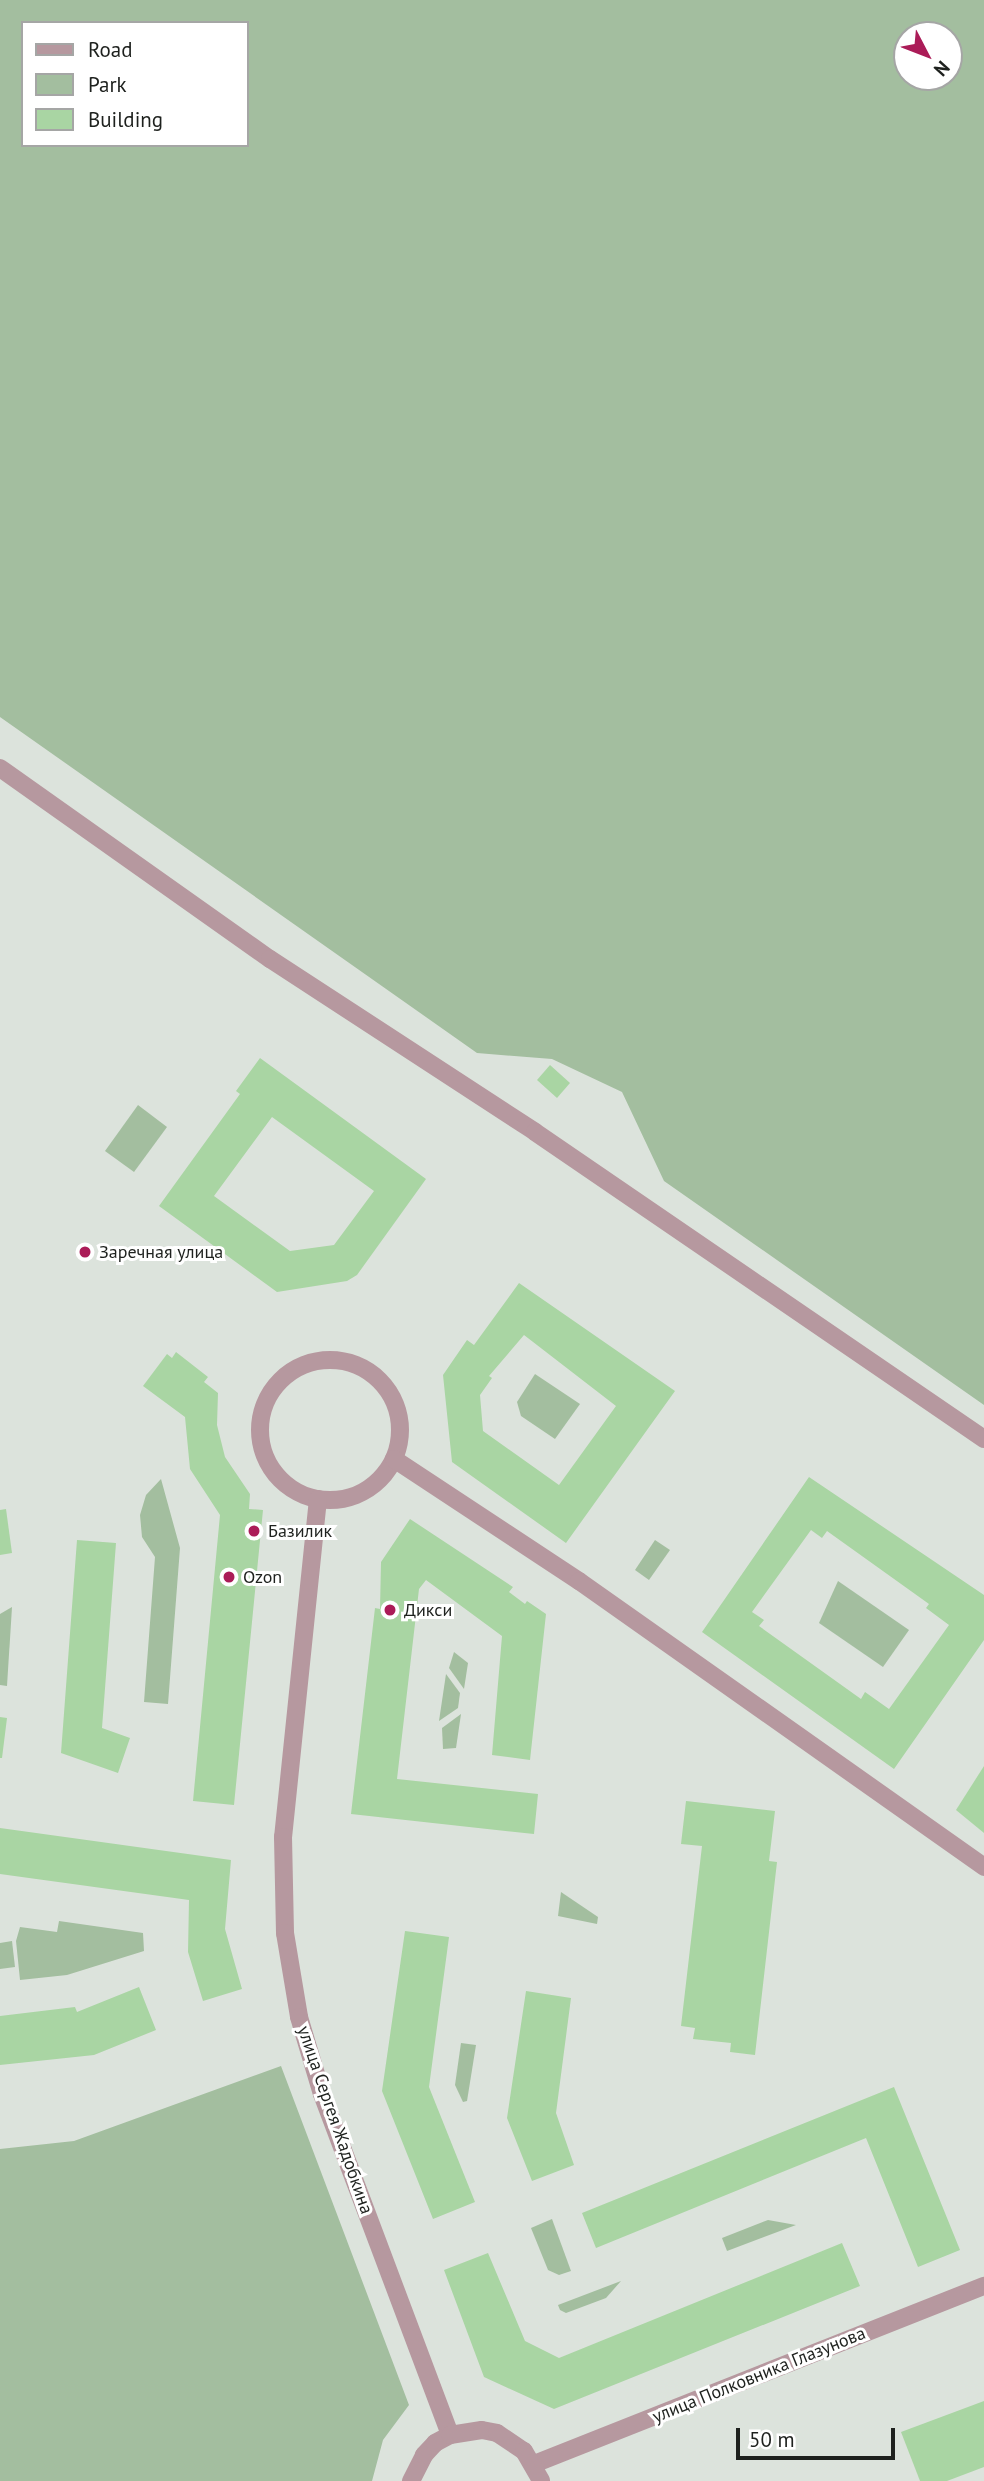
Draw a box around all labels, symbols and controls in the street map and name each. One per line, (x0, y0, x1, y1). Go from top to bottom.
legend (21, 21, 248, 147)
north arrow (893, 21, 963, 91)
text: Road (88, 36, 132, 63)
text: N (929, 56, 955, 81)
text: Park (88, 71, 127, 98)
text: Building (88, 106, 163, 133)
place label: Заречная улица (99, 1241, 223, 1263)
marker: Заречная улица (77, 1244, 93, 1260)
place label: Базилик (268, 1520, 332, 1542)
marker: Базилик (246, 1523, 262, 1539)
place label: Ozon (243, 1566, 282, 1588)
marker: Ozon (221, 1569, 237, 1585)
place label: Дикси (404, 1599, 452, 1621)
marker: Дикси (382, 1602, 398, 1618)
street label: улица Сергея Жадобкина (293, 2023, 377, 2217)
street label: улица Полковника Глазунова (649, 2322, 869, 2428)
scale bar (739, 2414, 898, 2458)
text: 50 m (749, 2426, 795, 2453)

